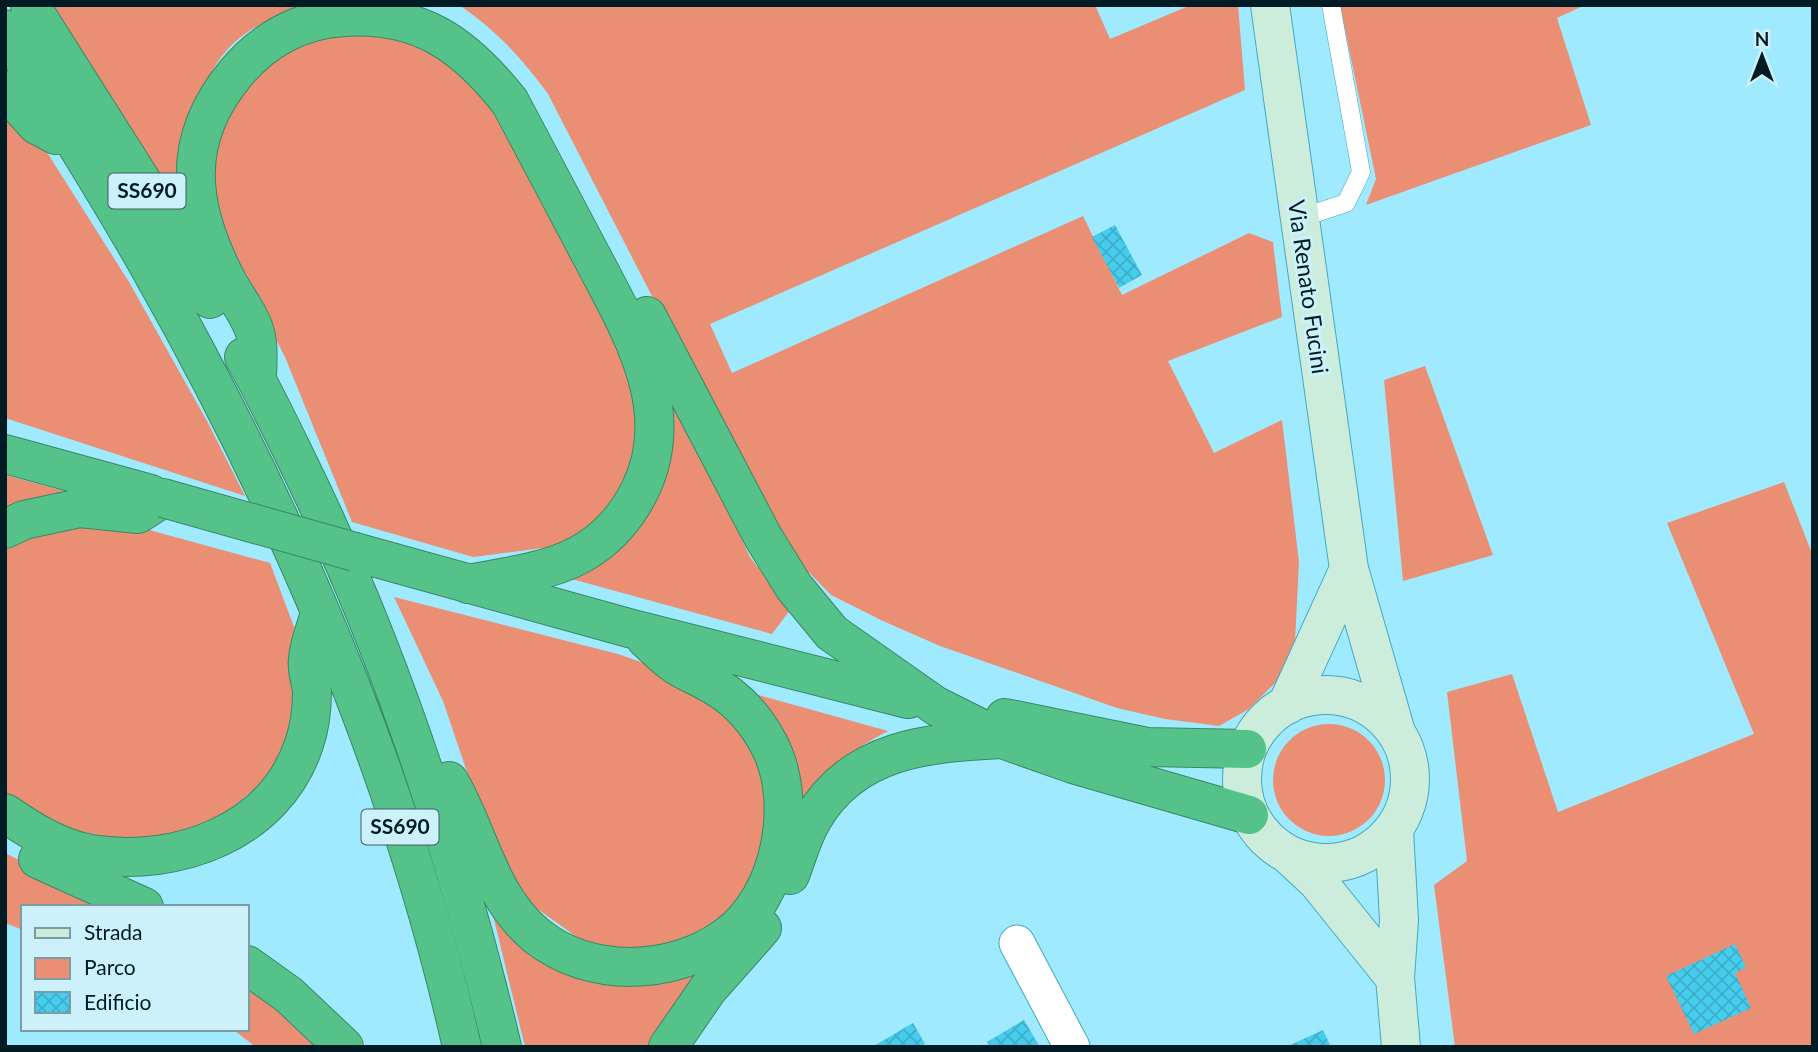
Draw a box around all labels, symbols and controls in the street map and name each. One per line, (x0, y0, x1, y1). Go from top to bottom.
north arrow (1727, 21, 1797, 91)
text: N (1755, 27, 1769, 50)
road number: SS690 (108, 174, 186, 208)
street label: Via Renato Fucini (1283, 198, 1335, 376)
road number: SS690 (362, 810, 438, 844)
legend (21, 905, 248, 1031)
text: Strada (84, 919, 143, 944)
text: Parco (84, 954, 136, 979)
text: Edificio (84, 989, 152, 1014)

